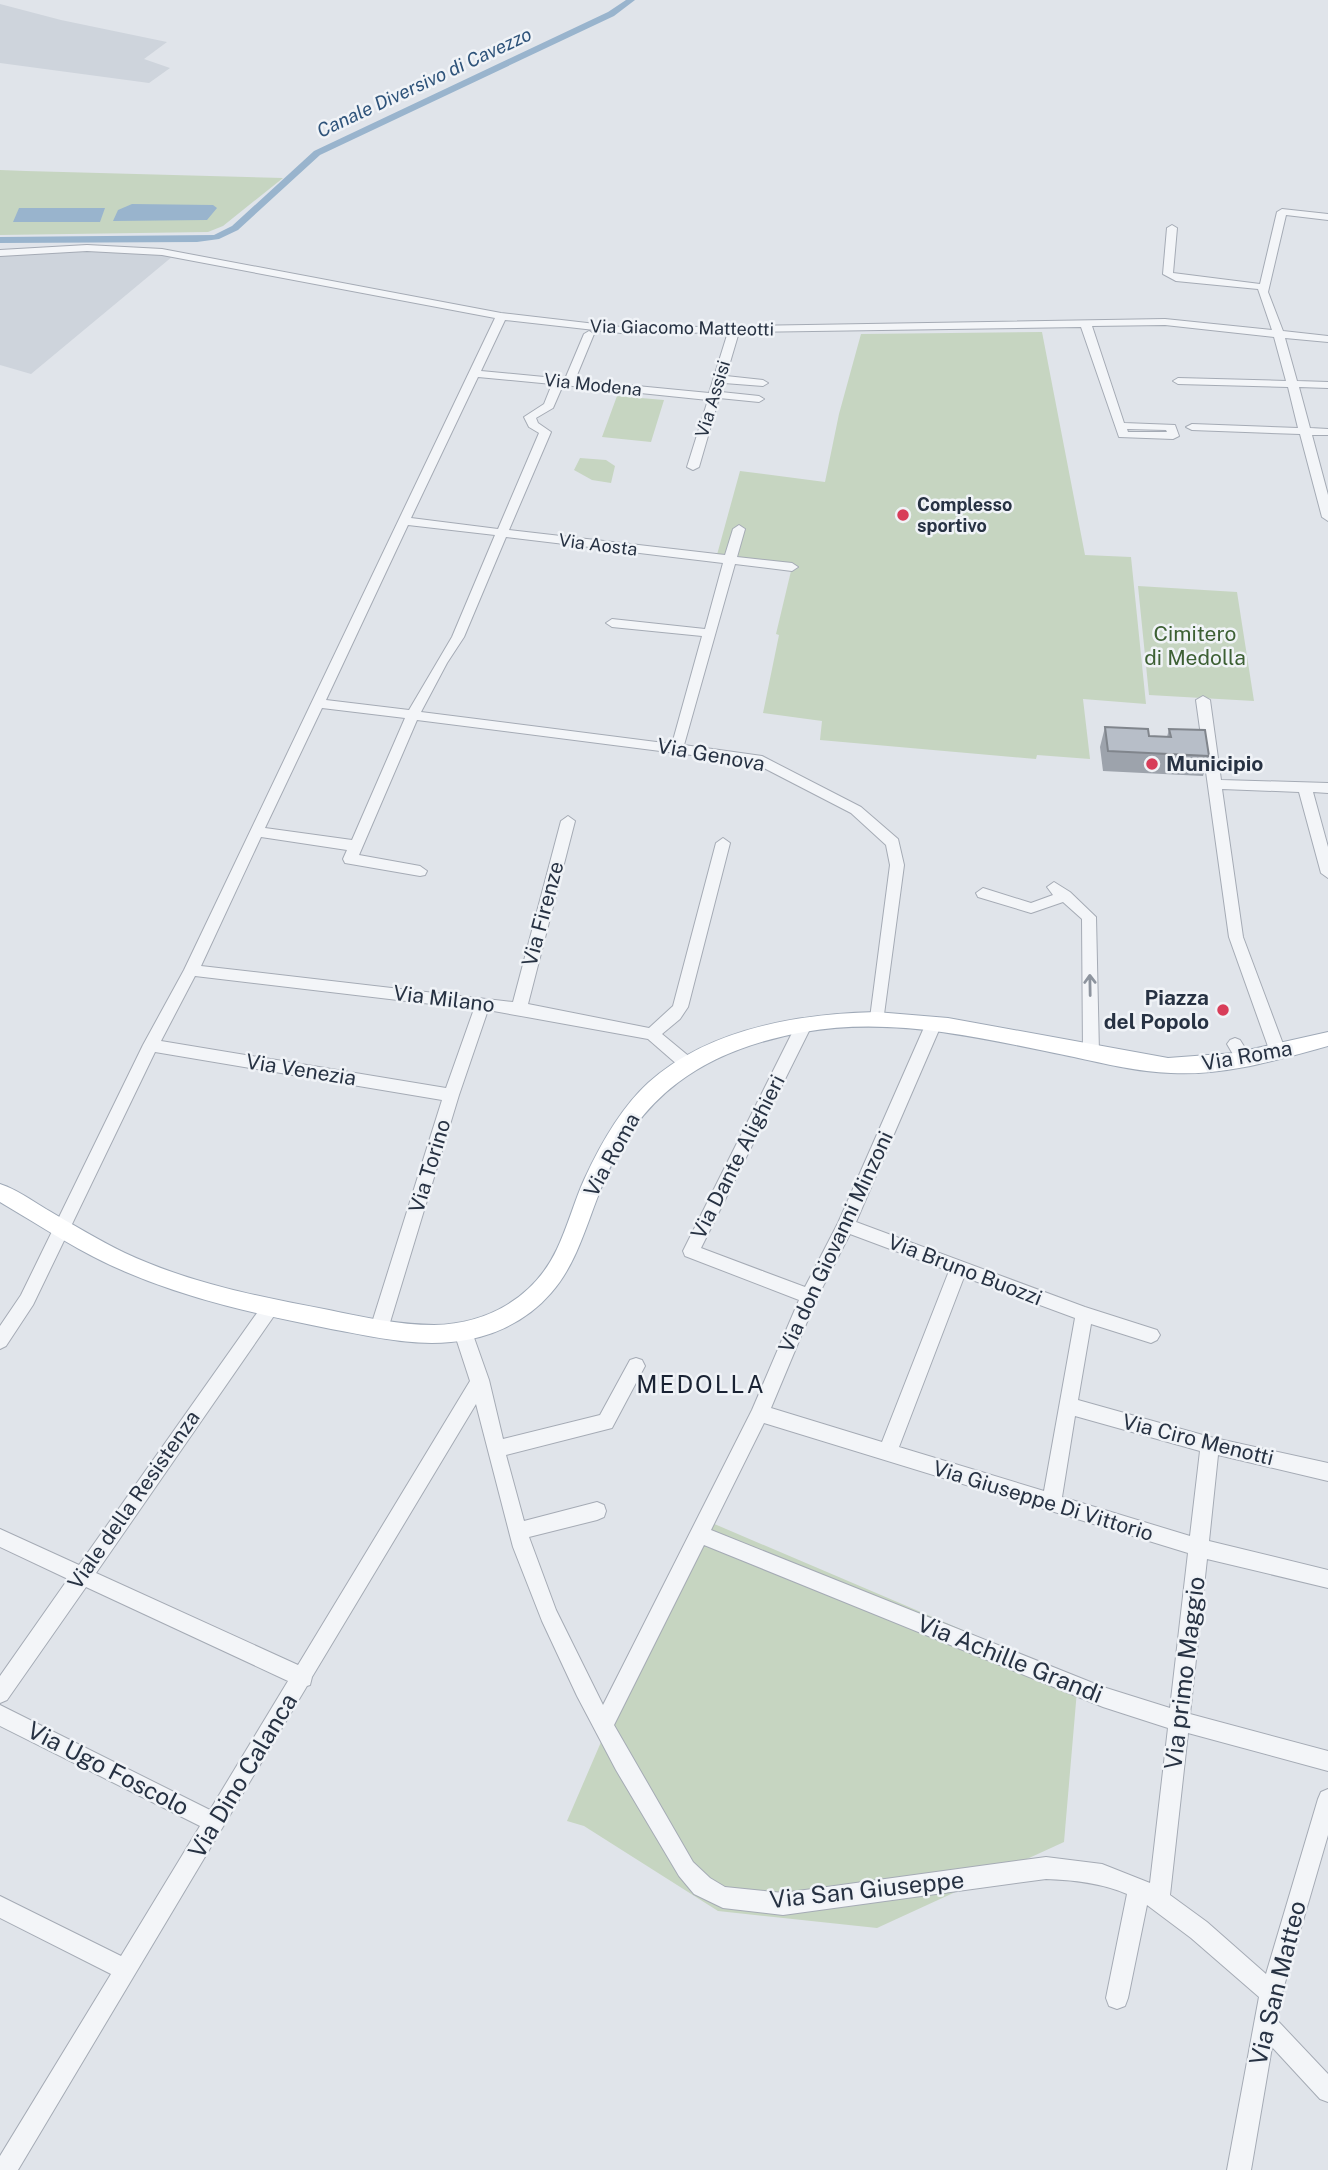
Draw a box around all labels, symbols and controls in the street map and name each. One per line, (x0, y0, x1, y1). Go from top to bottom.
water label: Canale Diversivo di Cavezzo (313, 22, 535, 142)
street label: Via Giacomo Matteotti (590, 315, 774, 340)
street label: Via Assisi (691, 358, 734, 440)
street label: Via Modena (543, 369, 643, 400)
place label: Complesso sportivo (917, 494, 1012, 536)
marker: Complesso sportivo (895, 507, 911, 523)
street label: Via Aosta (557, 529, 639, 560)
park label: Cimitero di Medolla (1144, 621, 1246, 670)
street label: Via Genova (655, 733, 767, 776)
place label: Municipio (1166, 751, 1263, 776)
marker: Municipio (1144, 756, 1160, 772)
street label: Via Firenze (516, 859, 569, 969)
one-way arrow (1084, 973, 1097, 996)
street label: Via Milano (392, 980, 496, 1017)
place label: Piazza del Popolo (1104, 985, 1209, 1034)
marker: Piazza del Popolo (1215, 1002, 1231, 1018)
street label: Via Roma (1200, 1035, 1294, 1076)
street label: Via Venezia (244, 1048, 358, 1091)
street label: Via Dante Alighieri (685, 1071, 790, 1243)
street label: Via Roma (578, 1109, 645, 1201)
street label: Via Torino (403, 1116, 456, 1216)
street label: Via don Giovanni Minzoni (773, 1127, 898, 1356)
street label: Via Bruno Buozzi (885, 1229, 1046, 1310)
district label: MEDOLLA (636, 1370, 766, 1398)
street label: Viale della Resistenza (62, 1406, 205, 1594)
street label: Via Ciro Menotti (1120, 1409, 1276, 1470)
street label: Via Giuseppe Di Vittorio (930, 1455, 1156, 1546)
street label: Via primo Maggio (1158, 1575, 1210, 1771)
street label: Via Achille Grandi (913, 1608, 1107, 1708)
street label: Via Dino Calanca (182, 1688, 302, 1863)
street label: Via Ugo Foscolo (23, 1715, 194, 1821)
street label: Via San Giuseppe (768, 1865, 966, 1913)
street label: Via San Matteo (1243, 1898, 1311, 2068)

